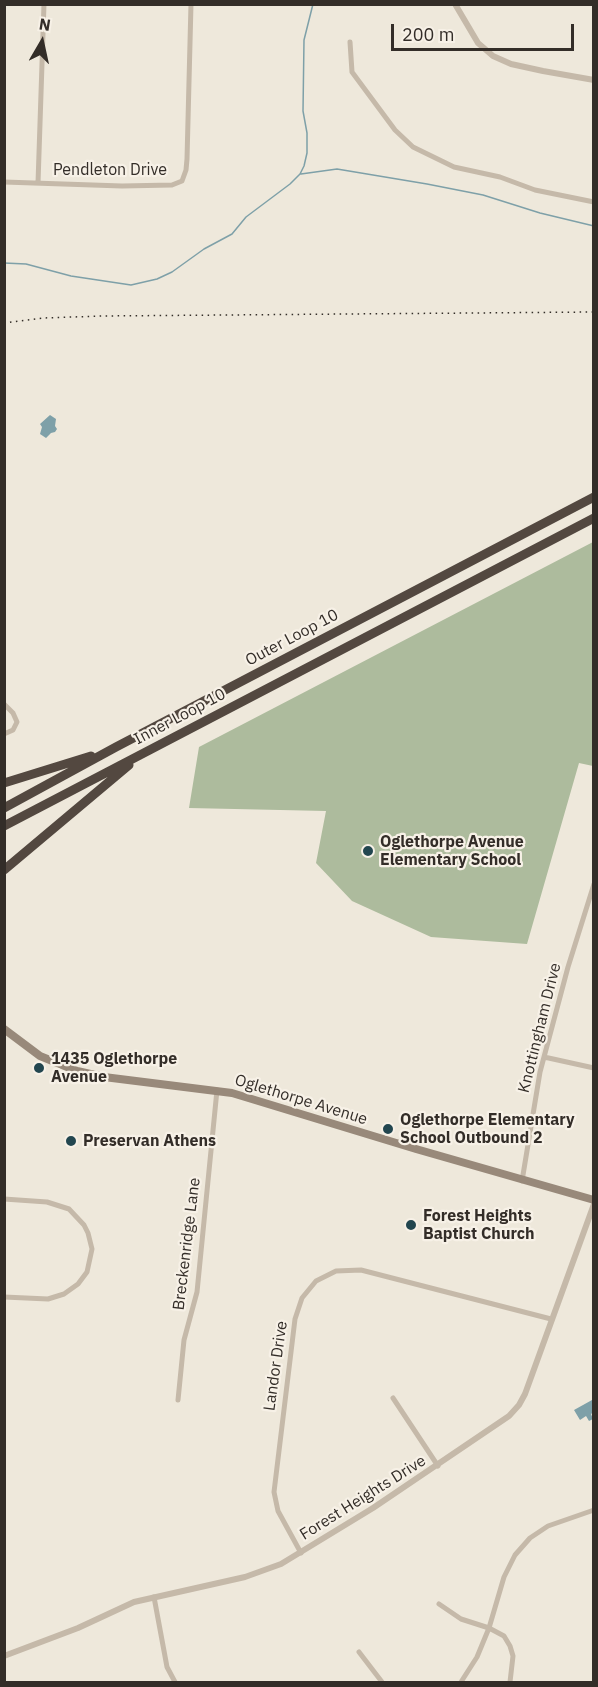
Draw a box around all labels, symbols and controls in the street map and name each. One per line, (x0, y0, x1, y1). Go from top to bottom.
north arrow (12, 12, 72, 72)
scale bar (394, 12, 577, 50)
text: N (38, 13, 52, 35)
text: 200 m (402, 23, 454, 46)
street label: Pendleton Drive (53, 160, 167, 180)
street label: Outer Loop 10 (242, 605, 342, 671)
street label: Inner Loop 10 (131, 685, 229, 749)
place label: Oglethorpe Avenue Elementary School (380, 832, 524, 870)
marker: Oglethorpe Avenue Elementary School (361, 844, 375, 858)
street label: Knottingham Drive (515, 961, 565, 1095)
place label: 1435 Oglethorpe Avenue (51, 1049, 177, 1087)
marker: 1435 Oglethorpe Avenue (32, 1061, 46, 1075)
street label: Oglethorpe Avenue (232, 1071, 370, 1129)
place label: Oglethorpe Elementary School Outbound 2 (400, 1110, 574, 1148)
marker: Oglethorpe Elementary School Outbound 2 (381, 1122, 395, 1136)
place label: Preservan Athens (83, 1131, 216, 1151)
marker: Preservan Athens (64, 1134, 78, 1148)
street label: Breckenridge Lane (169, 1177, 205, 1311)
place label: Forest Heights Baptist Church (423, 1206, 535, 1244)
marker: Forest Heights Baptist Church (404, 1218, 418, 1232)
street label: Landor Drive (260, 1320, 292, 1412)
street label: Forest Heights Drive (296, 1451, 430, 1545)

